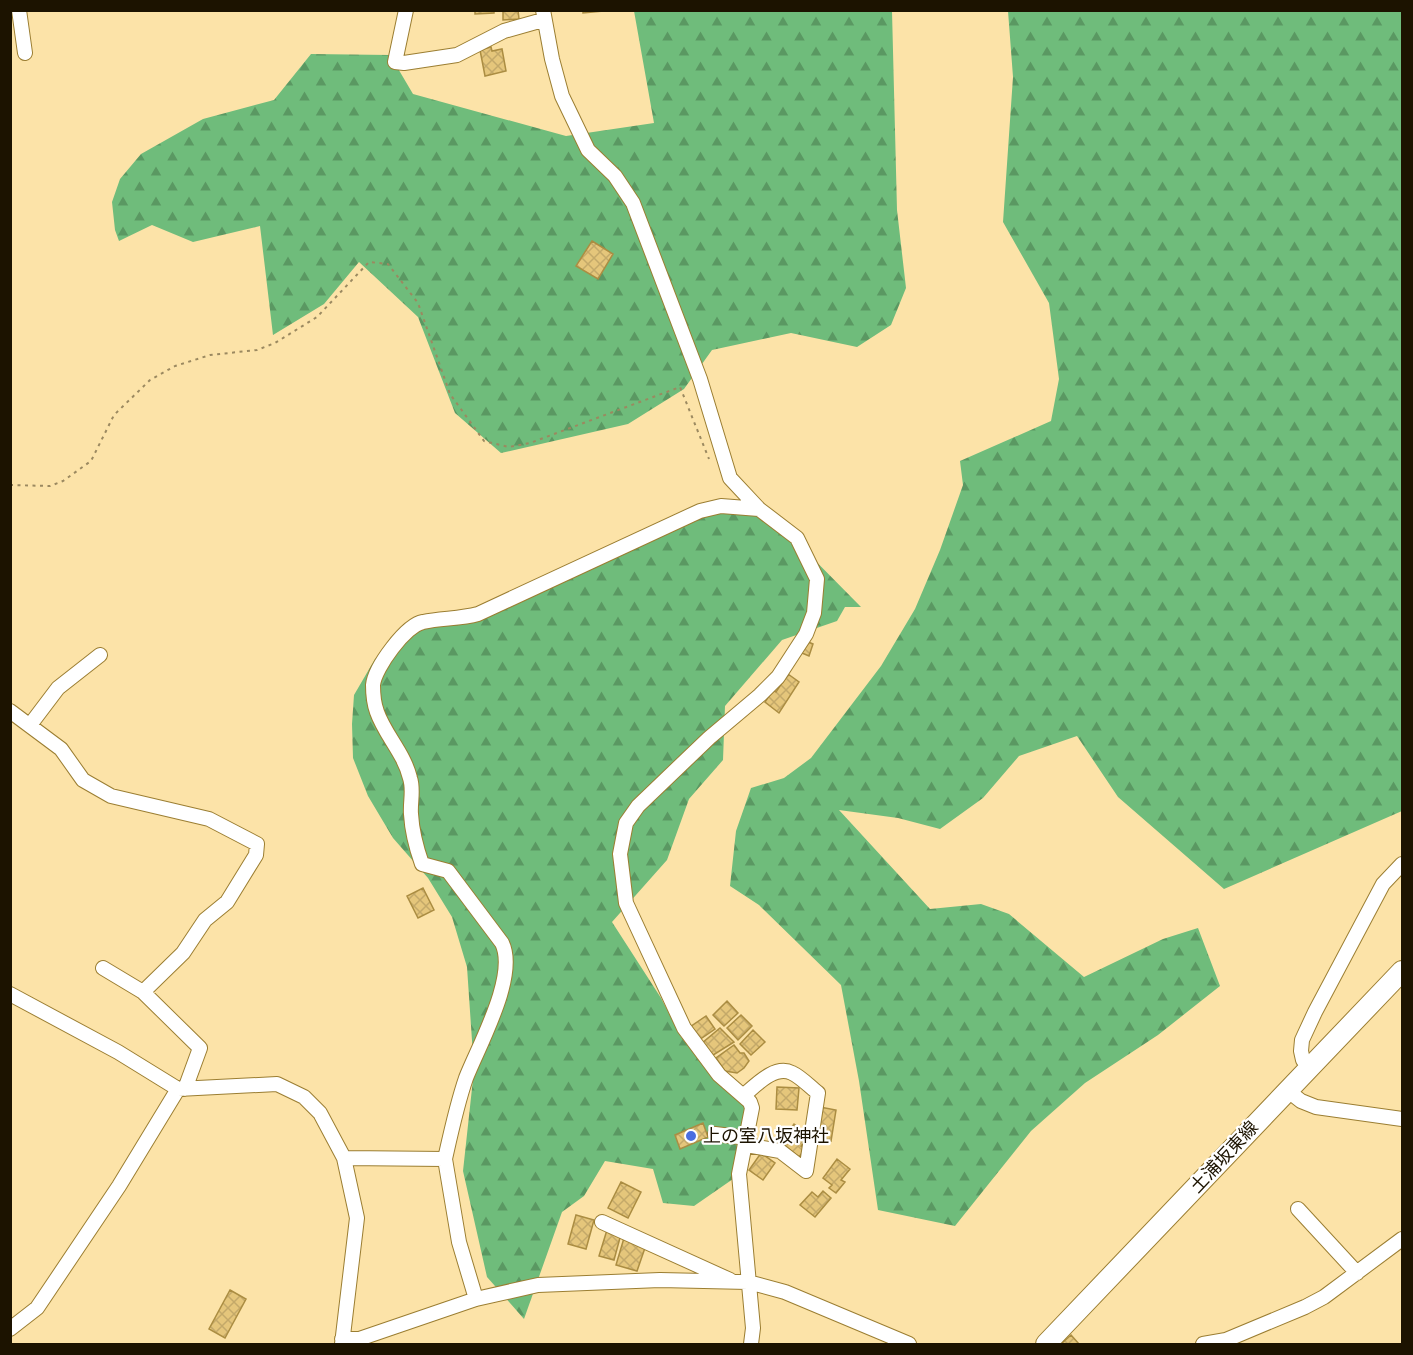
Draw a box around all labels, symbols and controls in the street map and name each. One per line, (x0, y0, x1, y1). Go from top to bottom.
street label: 土浦坂東線 (1185, 1117, 1263, 1197)
place label: 上の室八坂神社 (703, 1125, 829, 1147)
marker: 上の室八坂神社 (684, 1129, 698, 1143)

